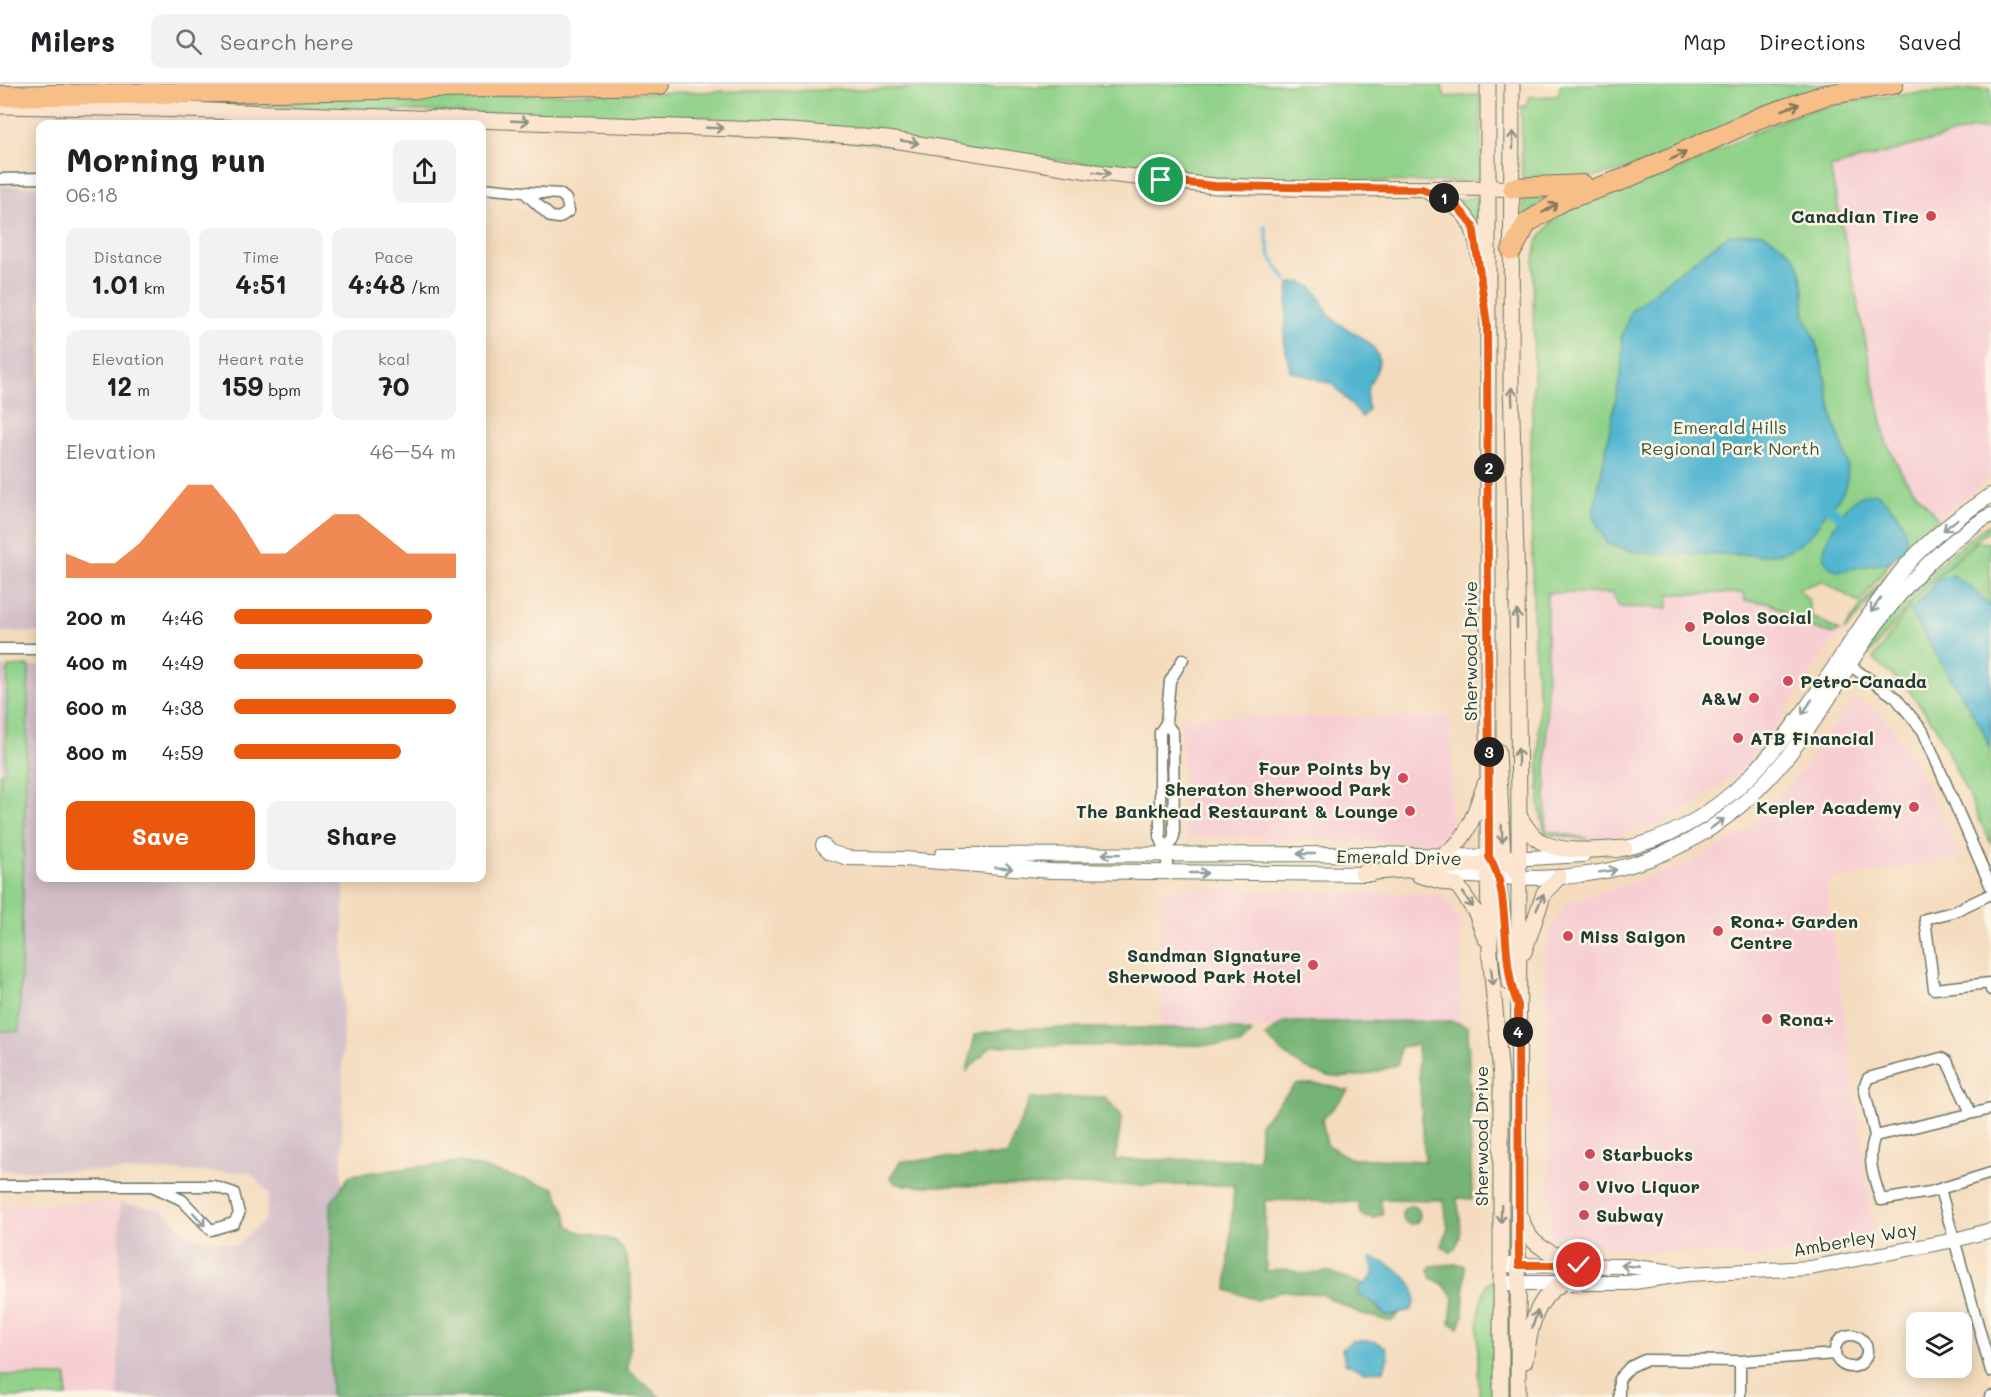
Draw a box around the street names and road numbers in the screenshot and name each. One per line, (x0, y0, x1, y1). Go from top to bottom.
street label: Sherwood Drive (1458, 581, 1482, 721)
street label: Emerald Drive (1336, 844, 1462, 870)
street label: Sherwood Drive (1469, 1066, 1493, 1206)
street label: Amberley Way (1791, 1216, 1919, 1262)

